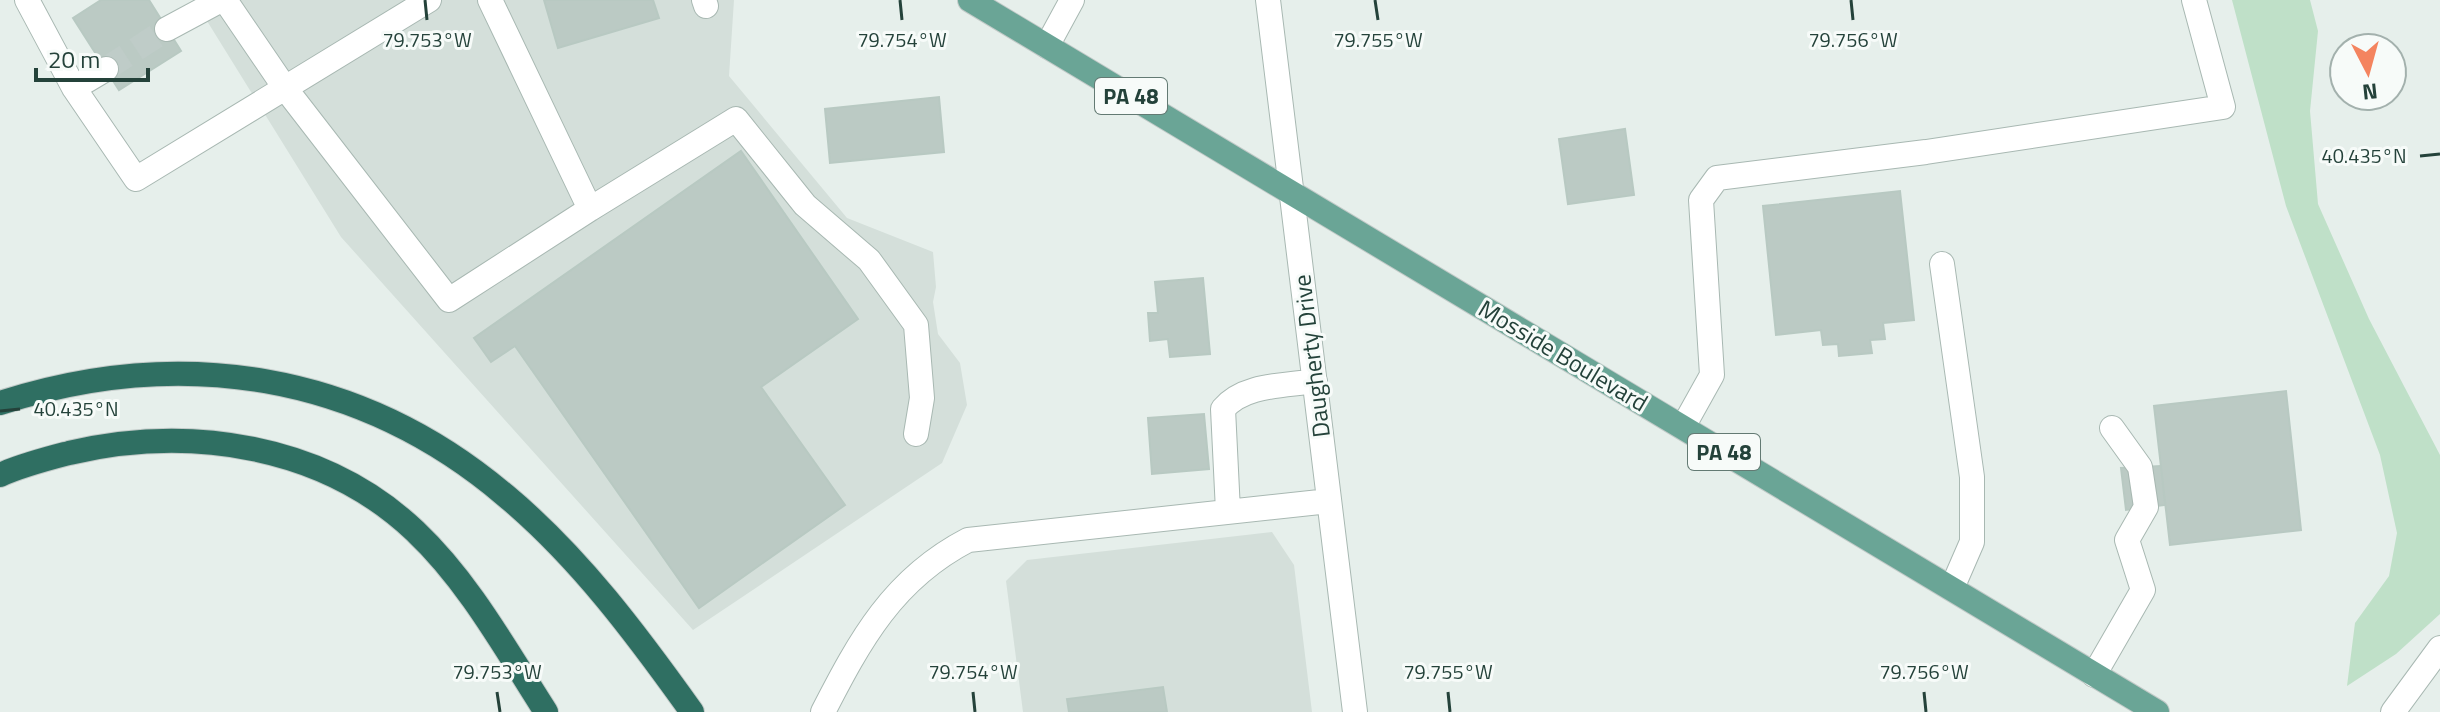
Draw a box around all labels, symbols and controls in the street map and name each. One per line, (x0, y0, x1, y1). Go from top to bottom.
text: 79.753°W (382, 24, 472, 55)
text: 79.754°W (857, 24, 947, 55)
text: 79.755°W (1333, 24, 1423, 55)
text: 79.756°W (1808, 24, 1898, 55)
scale bar (36, 32, 148, 82)
north arrow (2328, 32, 2408, 112)
text: 20 m (48, 41, 100, 77)
text: N (2361, 74, 2379, 110)
road number: PA 48 (1095, 78, 1167, 114)
text: 40.435°N (2321, 140, 2407, 171)
street label: Daugherty Drive (1283, 273, 1339, 440)
street label: Mosside Boulevard (1472, 290, 1655, 420)
text: 40.435°N (33, 393, 119, 424)
road number: PA 48 (1688, 434, 1760, 470)
text: 79.753°W (452, 656, 542, 687)
text: 79.754°W (928, 656, 1018, 687)
text: 79.755°W (1403, 656, 1493, 687)
text: 79.756°W (1879, 656, 1969, 687)

